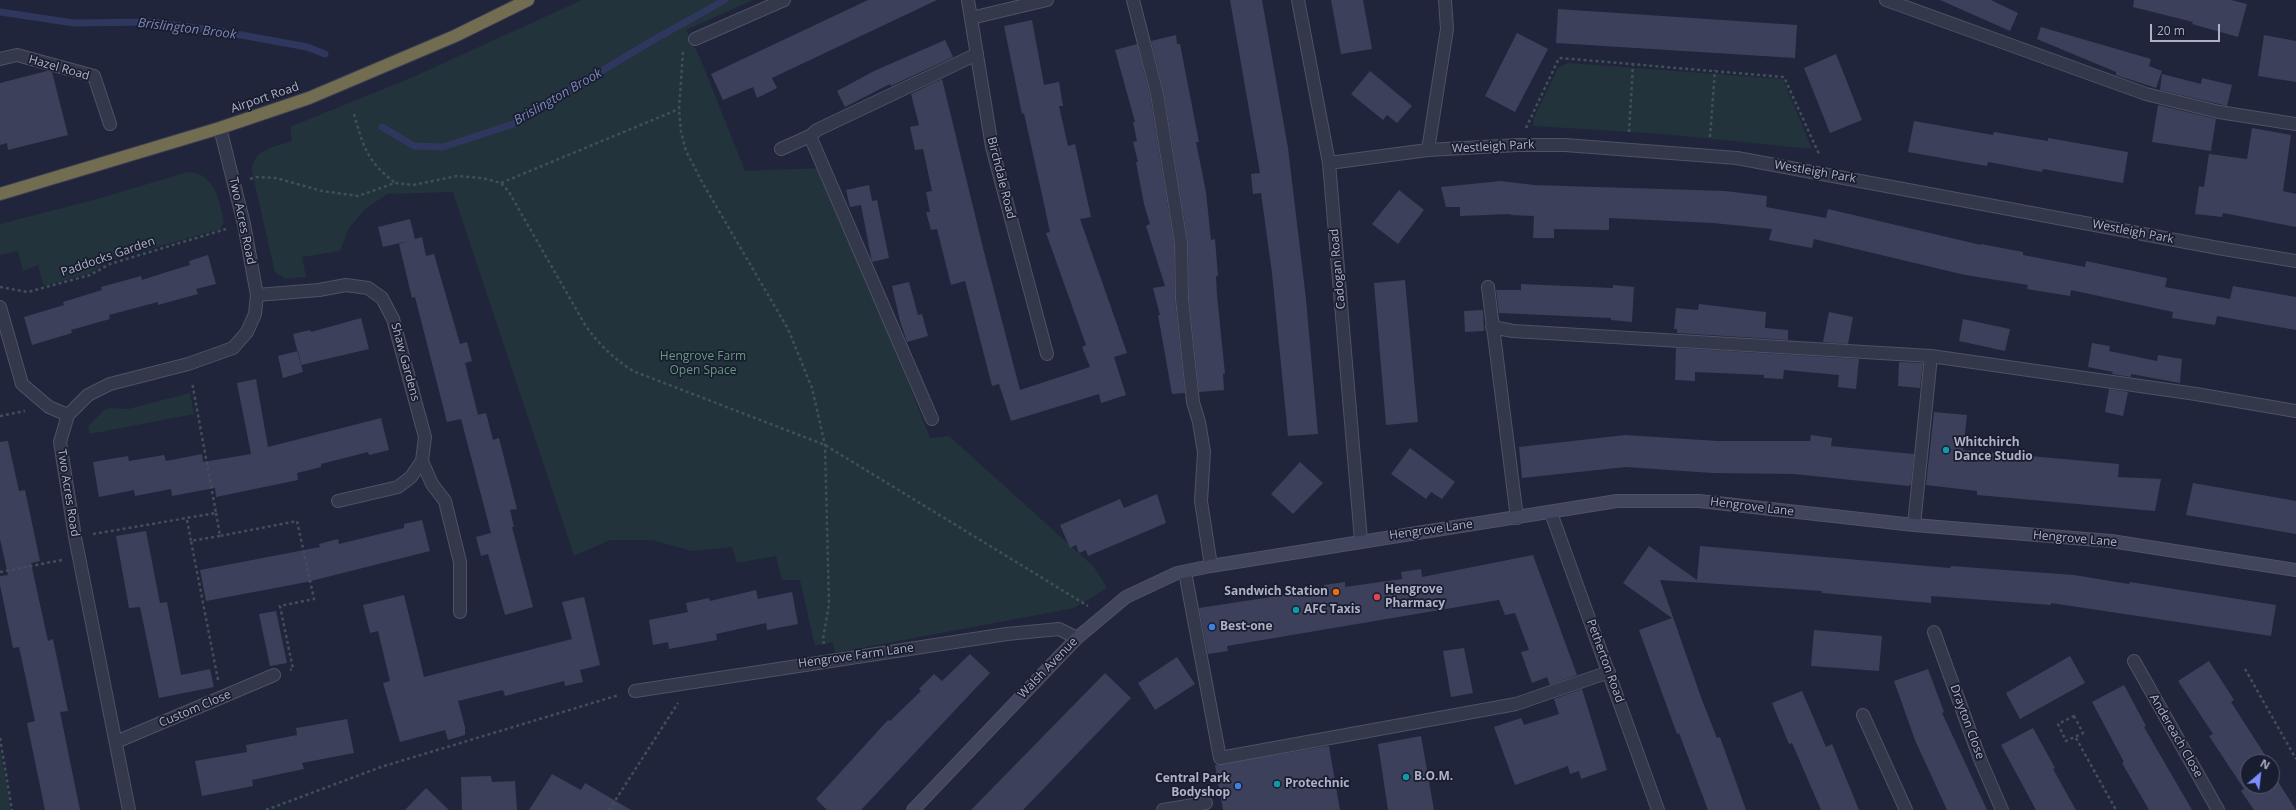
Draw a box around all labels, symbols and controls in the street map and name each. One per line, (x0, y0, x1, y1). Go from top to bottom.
water label: Brislington Brook (137, 15, 237, 43)
scale bar (2152, 16, 2222, 42)
text: 20 m (2157, 22, 2185, 39)
street label: Hazel Road (27, 52, 91, 84)
water label: Brislington Brook (511, 65, 605, 129)
street label: Airport Road (229, 80, 301, 116)
street label: Birchdale Road (984, 135, 1018, 221)
street label: Westleigh Park (1451, 138, 1535, 156)
street label: Westleigh Park (1773, 158, 1857, 186)
street label: Two Acres Road (226, 176, 258, 266)
street label: Westleigh Park (2091, 217, 2175, 247)
street label: Cadogan Road (1327, 228, 1349, 310)
street label: Paddocks Garden (59, 234, 157, 280)
street label: Shaw Gardens (388, 321, 422, 403)
park label: Hengrove Farm Open Space (660, 350, 746, 378)
place label: Whitchirch Dance Studio (1954, 436, 2033, 464)
marker: Whitchirch Dance Studio (1941, 445, 1951, 455)
street label: Two Acres Road (54, 448, 82, 538)
street label: Hengrove Lane (1709, 495, 1795, 519)
street label: Hengrove Lane (1388, 517, 1474, 543)
street label: Hengrove Lane (2032, 528, 2118, 550)
place label: Hengrove Pharmacy (1385, 583, 1445, 611)
place label: Sandwich Station (1224, 585, 1328, 599)
marker: Sandwich Station (1331, 587, 1341, 597)
marker: Hengrove Pharmacy (1372, 592, 1382, 602)
place label: AFC Taxis (1304, 603, 1360, 617)
marker: AFC Taxis (1291, 605, 1301, 615)
street label: Petherton Road (1583, 617, 1627, 705)
place label: Best-one (1220, 620, 1273, 634)
marker: Best-one (1207, 622, 1217, 632)
street label: Walsh Avenue (1015, 635, 1081, 701)
street label: Hengrove Farm Lane (797, 641, 915, 671)
street label: Drayton Close (1947, 683, 1987, 761)
street label: Custom Close (157, 687, 233, 731)
street label: Andereach Close (2146, 692, 2206, 780)
north arrow (2240, 754, 2280, 794)
text: N (2258, 755, 2273, 773)
place label: B.O.M. (1414, 770, 1453, 784)
place label: Central Park Bodyshop (1155, 772, 1230, 800)
marker: B.O.M. (1401, 772, 1411, 782)
place label: Protechnic (1285, 777, 1349, 791)
marker: Protechnic (1272, 779, 1282, 789)
marker: Central Park Bodyshop (1233, 781, 1243, 791)

